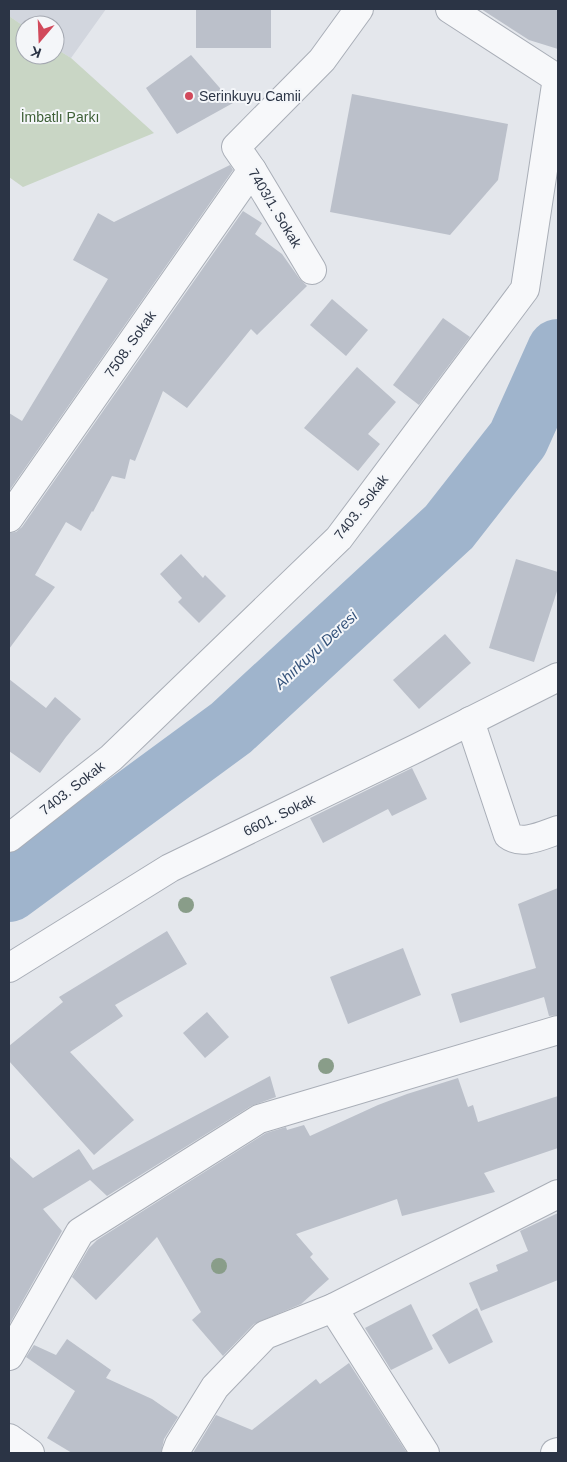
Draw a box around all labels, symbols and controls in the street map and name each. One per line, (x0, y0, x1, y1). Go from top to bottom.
north arrow (15, 15, 65, 65)
text: K (28, 43, 43, 62)
place label: Serinkuyu Camii (199, 88, 301, 104)
marker: Serinkuyu Camii (183, 90, 195, 102)
park label: İmbatlı Parkı (21, 108, 99, 125)
street label: 7403/1. Sokak (245, 166, 305, 251)
street label: 7508. Sokak (101, 307, 159, 380)
street label: 7403. Sokak (331, 471, 392, 543)
water label: Ahırkuyu Deresi (270, 607, 361, 693)
street label: 7403. Sokak (36, 757, 108, 818)
street label: 6601. Sokak (241, 790, 318, 839)

